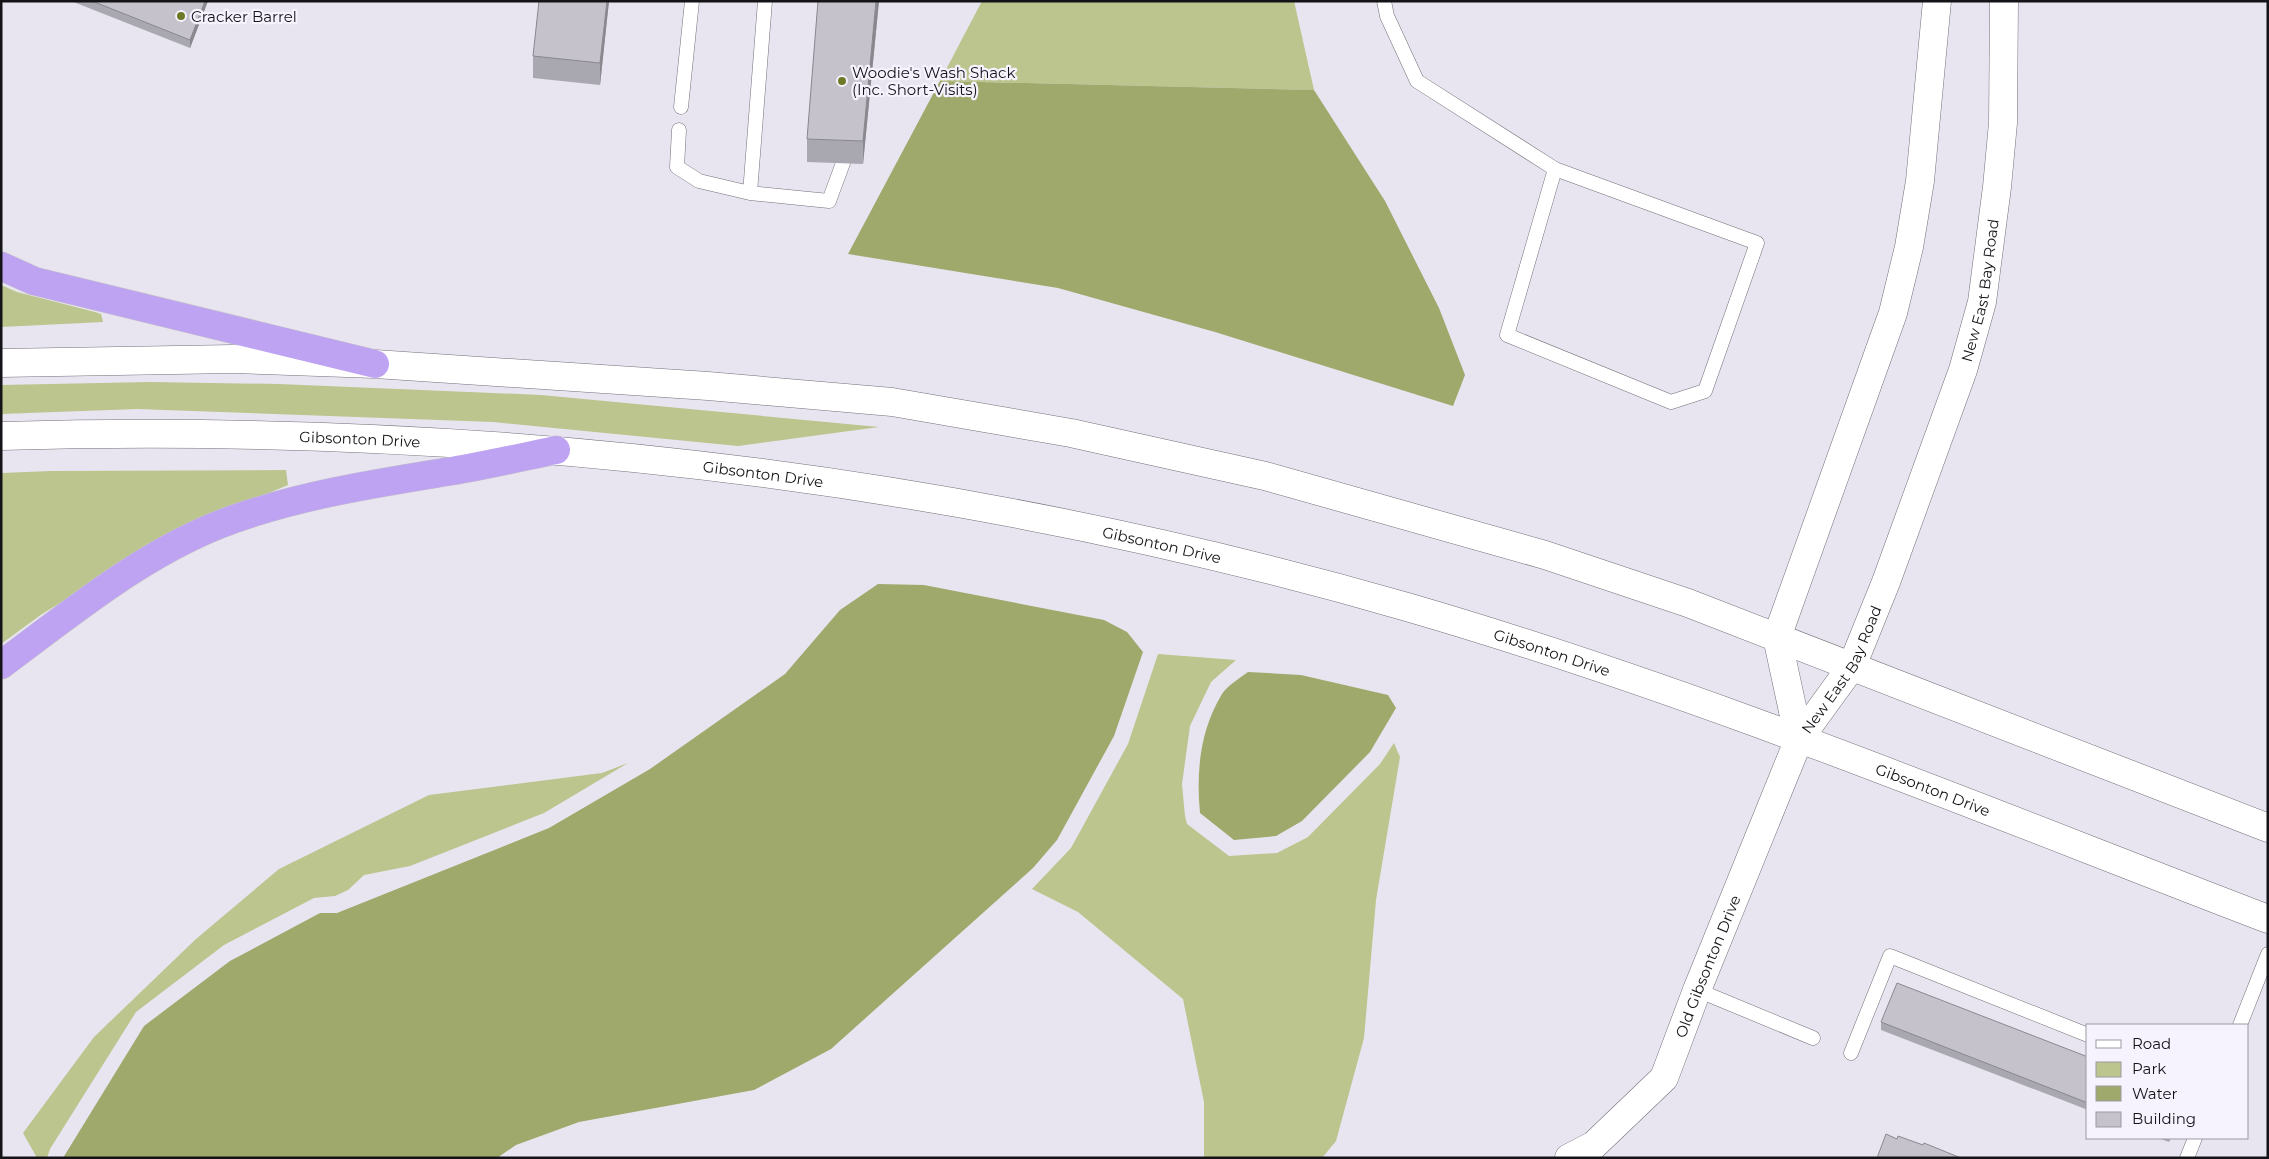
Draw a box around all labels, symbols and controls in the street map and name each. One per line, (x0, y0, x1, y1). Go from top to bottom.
place label: Cracker Barrel (191, 7, 297, 26)
marker: Cracker Barrel (175, 10, 187, 22)
place label: Woodie's Wash Shack (Inc. Short-Visits) (852, 63, 1015, 99)
marker: Woodie's Wash Shack (Inc. Short-Visits) (836, 75, 848, 87)
street label: New East Bay Road (1956, 218, 2002, 364)
street label: Gibsonton Drive (299, 427, 421, 451)
street label: Gibsonton Drive (702, 456, 825, 491)
street label: Gibsonton Drive (1101, 522, 1223, 567)
street label: New East Bay Road (1797, 603, 1885, 737)
street label: Gibsonton Drive (1492, 624, 1613, 680)
street label: Gibsonton Drive (1873, 759, 1993, 820)
street label: Old Gibsonton Drive (1671, 892, 1744, 1040)
legend (2086, 1024, 2249, 1139)
text: Road (2132, 1034, 2171, 1053)
text: Park (2132, 1059, 2166, 1078)
text: Water (2132, 1084, 2178, 1103)
text: Building (2132, 1109, 2196, 1128)

